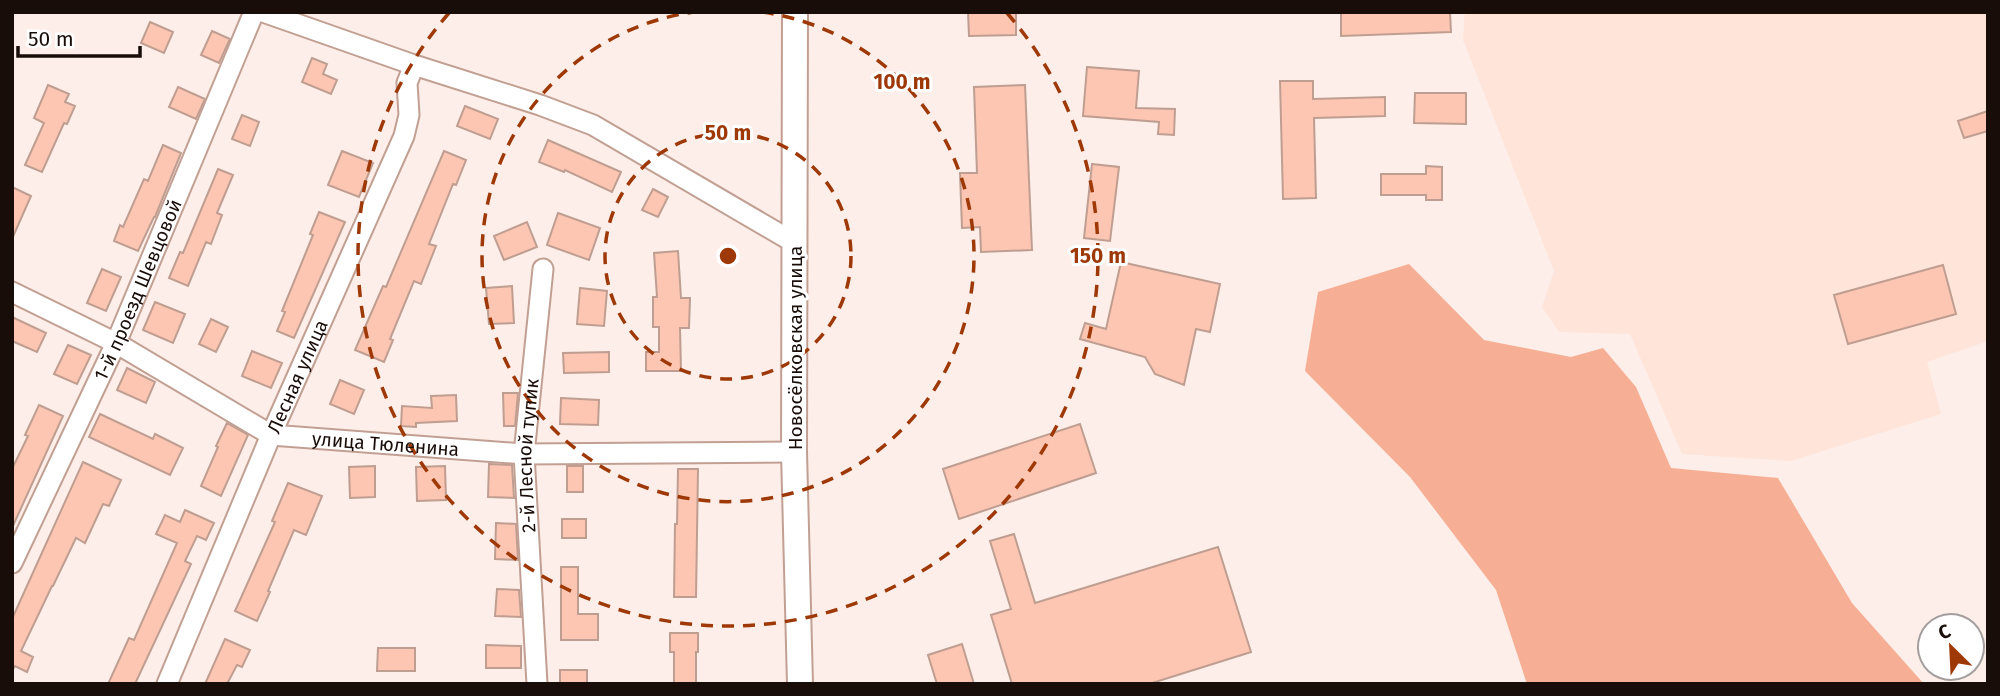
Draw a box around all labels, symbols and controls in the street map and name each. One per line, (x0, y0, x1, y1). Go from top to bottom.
scale bar (18, 14, 140, 58)
text: 50 m (28, 26, 74, 52)
text: 100 m (873, 69, 931, 95)
text: 50 m (705, 120, 751, 146)
street label: 1-й проезд Шевцовой (89, 196, 186, 384)
text: 150 m (1070, 243, 1126, 269)
centre of rings (716, 244, 740, 268)
street label: Новосёлковская улица (784, 246, 807, 450)
street label: Лесная улица (262, 316, 332, 437)
street label: 2-й Лесной тупик (512, 377, 543, 533)
street label: улица Тюленина (311, 427, 460, 461)
north arrow (1916, 612, 1986, 682)
text: С (1935, 619, 1954, 645)

